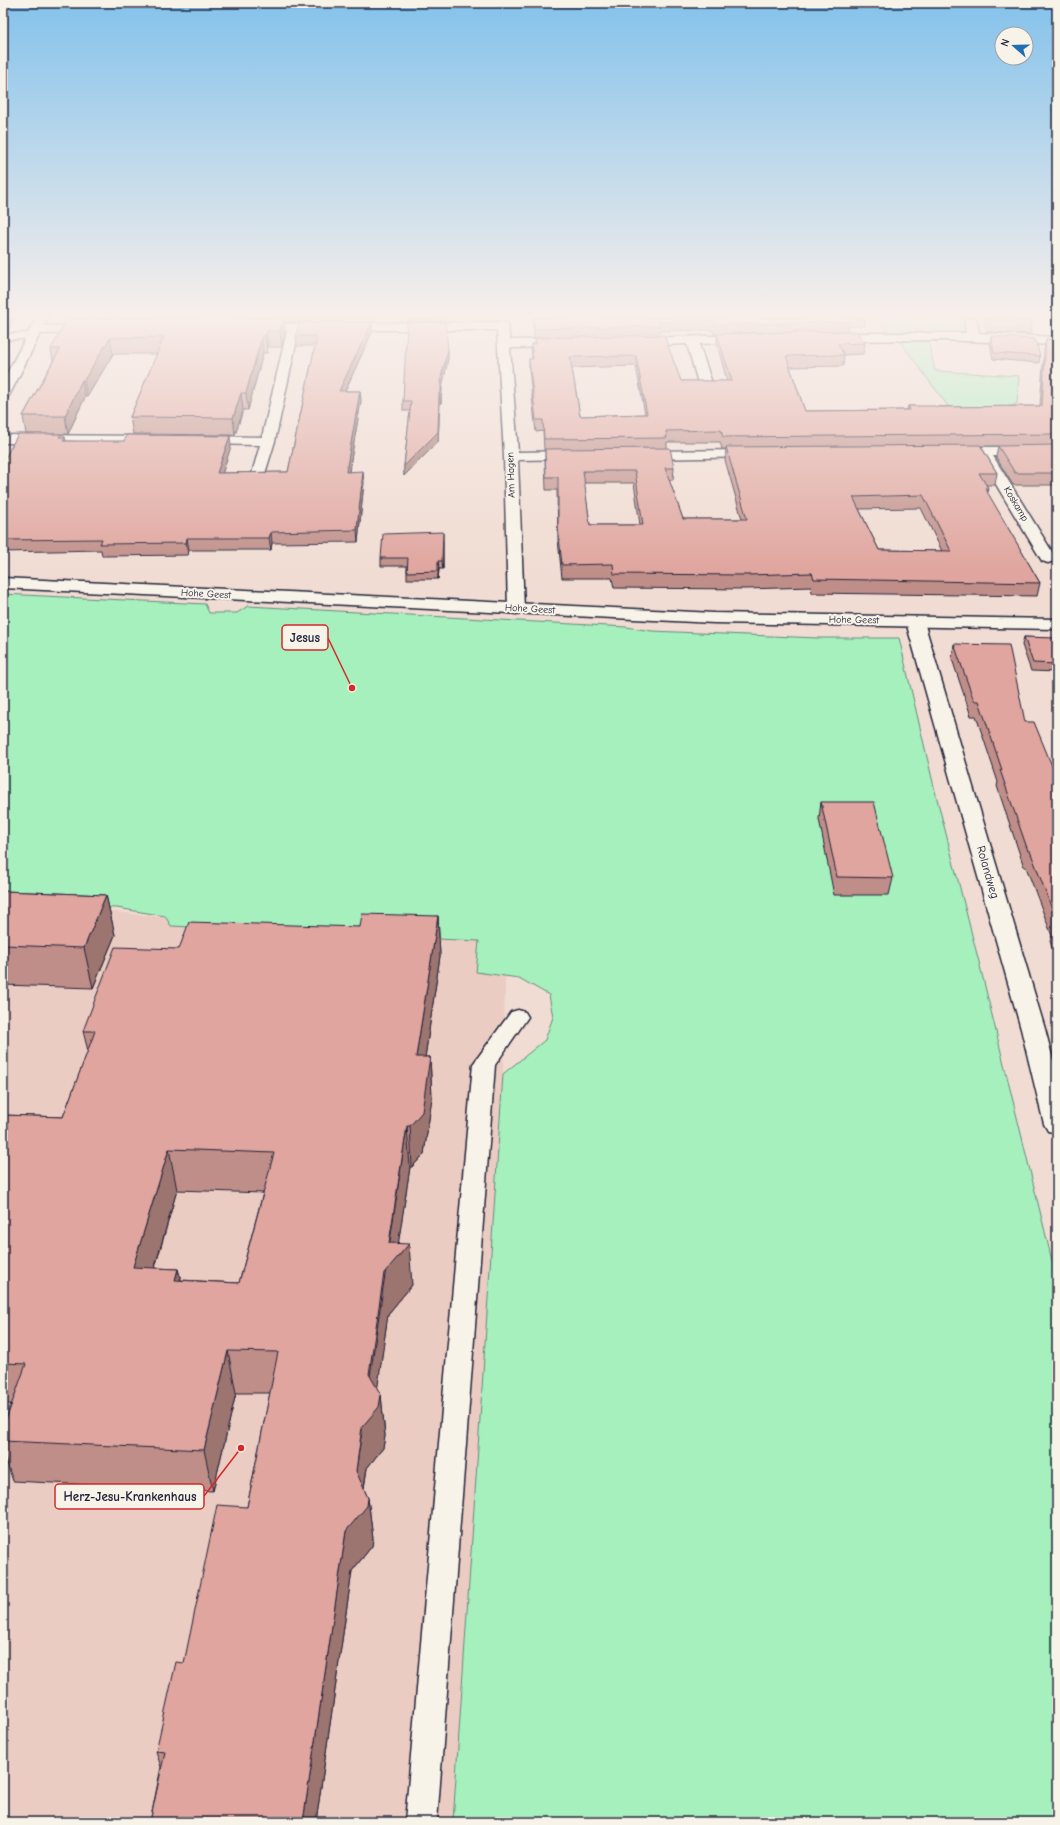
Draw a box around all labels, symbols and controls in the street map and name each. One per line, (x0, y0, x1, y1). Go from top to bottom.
north arrow (994, 26, 1034, 66)
text: N (998, 37, 1012, 48)
street label: Am Hagen (504, 452, 518, 498)
street label: Koskamp (1001, 484, 1031, 524)
street label: Hohe Geest (181, 587, 233, 601)
street label: Hohe Geest (505, 602, 557, 616)
street label: Hohe Geest (829, 614, 880, 626)
callout: Jesus (282, 625, 328, 650)
text: Jesus (290, 630, 321, 645)
street label: Rolandweg (974, 844, 1002, 900)
callout: Herz-Jesu-Krankenhaus (55, 1484, 204, 1509)
text: Herz-Jesu-Krankenhaus (63, 1489, 197, 1504)

